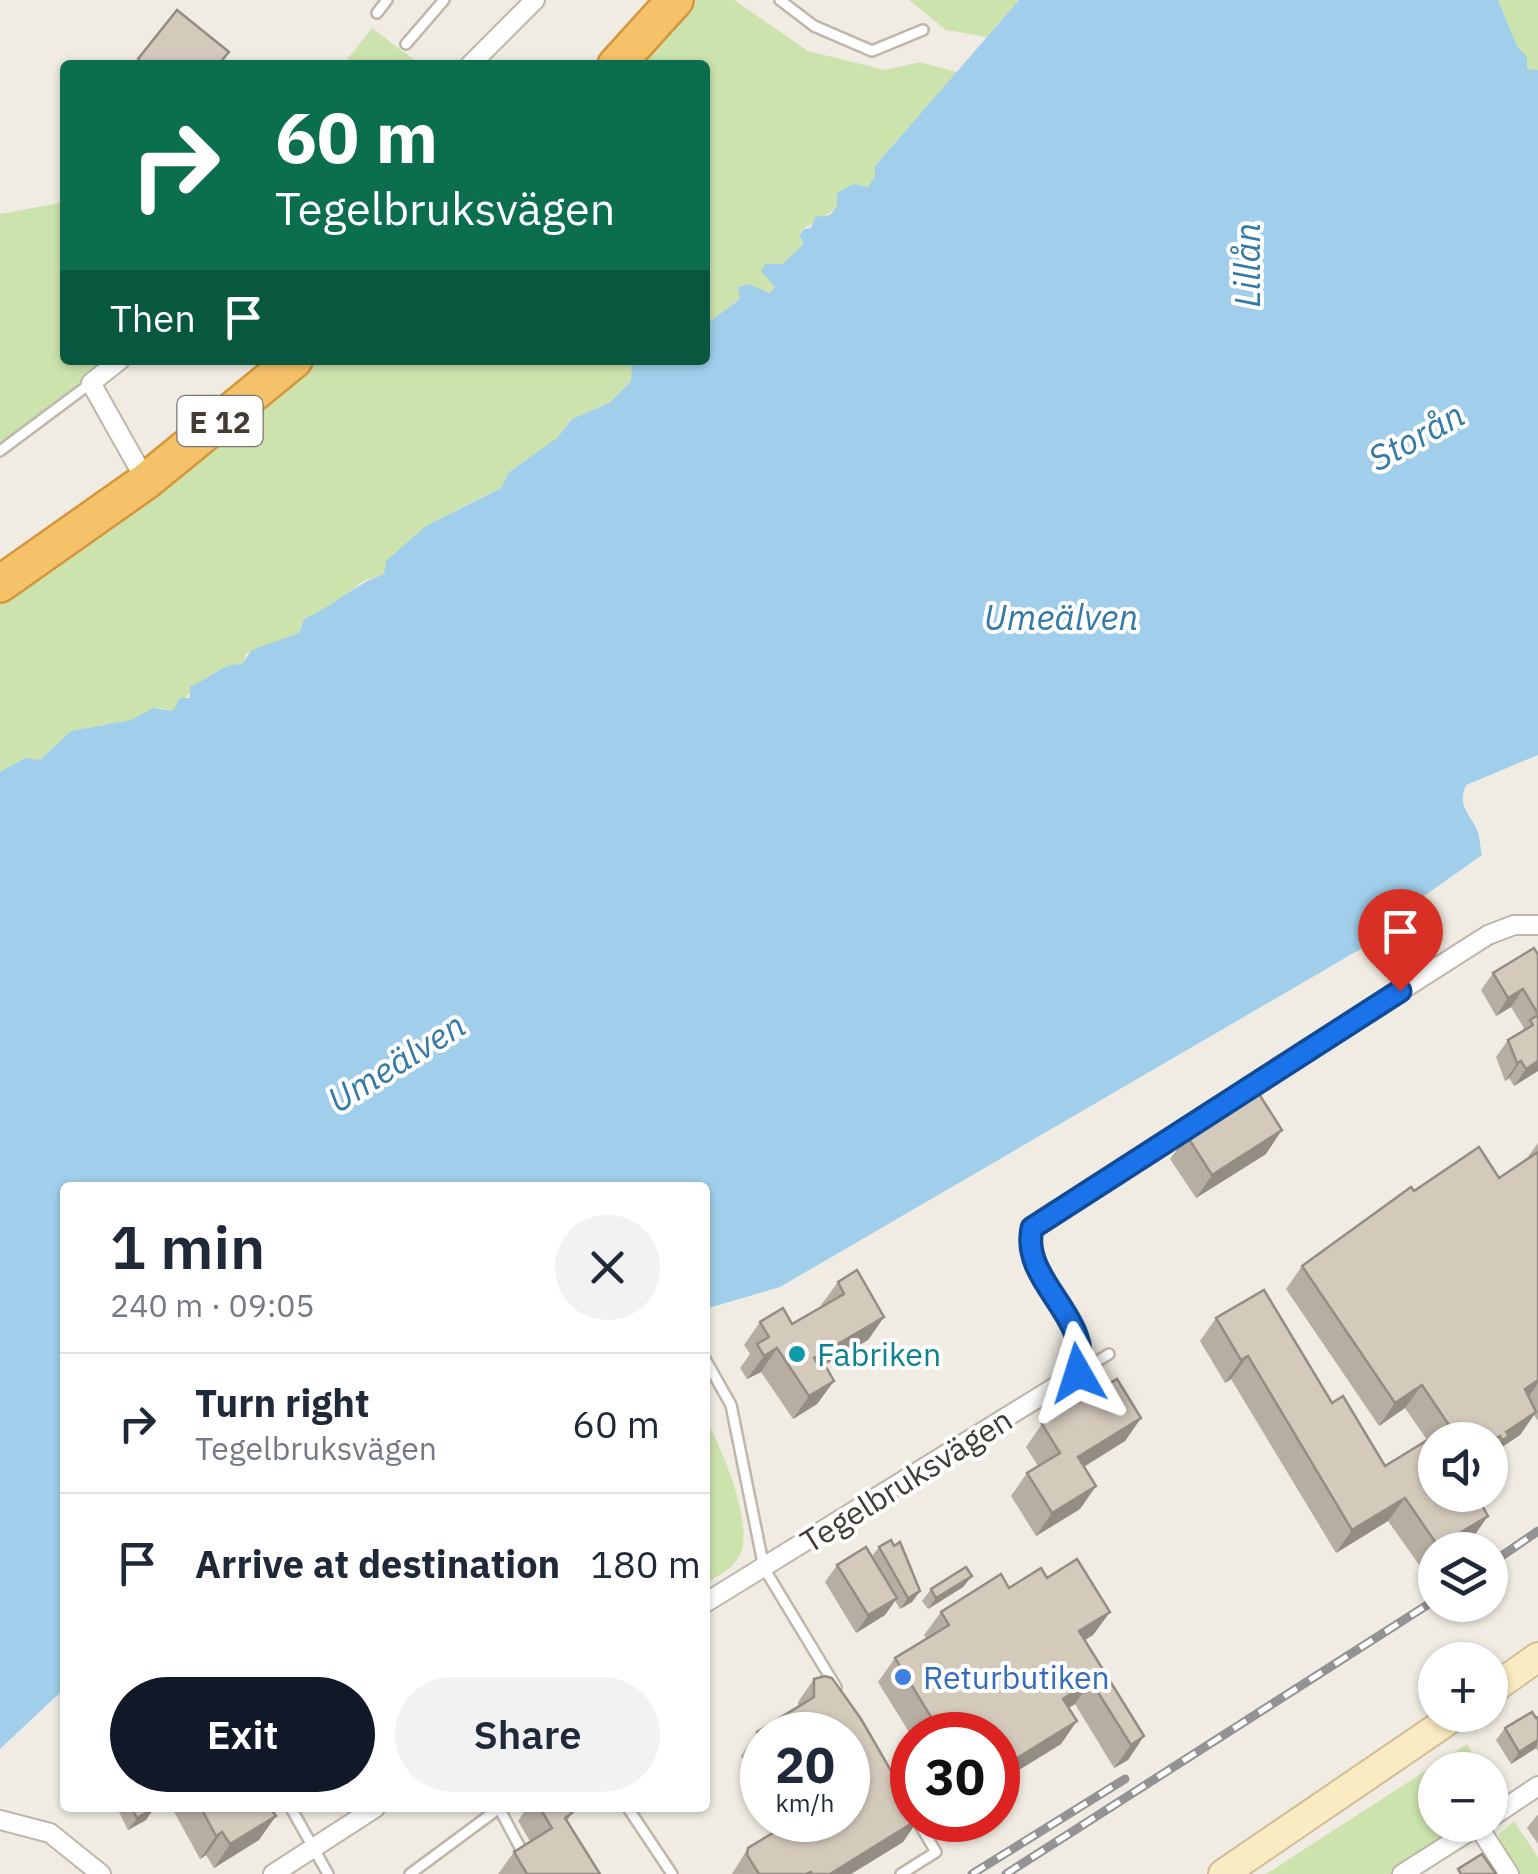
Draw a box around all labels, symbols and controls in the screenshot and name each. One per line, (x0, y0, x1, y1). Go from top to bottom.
text: 60 m (275, 91, 438, 182)
icon: right (110, 100, 240, 230)
text: Tegelbruksvägen (275, 179, 615, 237)
water label: Lillån (1224, 223, 1270, 307)
icon: arrive (216, 290, 271, 345)
text: Then (110, 293, 196, 342)
water label: Storån (1360, 391, 1472, 481)
road number: E 12 (178, 396, 262, 446)
water label: Umeälven (984, 594, 1138, 640)
pin (1358, 889, 1443, 992)
icon: arrive (1373, 904, 1428, 959)
water label: Umeälven (318, 1002, 474, 1122)
text: 1 min (110, 1207, 265, 1286)
button: close (555, 1215, 660, 1320)
text: 240 m · 09:05 (110, 1284, 315, 1326)
position arrow (1026, 1321, 1130, 1425)
place label: Fabriken (817, 1333, 941, 1375)
marker: Fabriken (786, 1343, 808, 1365)
text: Turn right (195, 1378, 370, 1427)
icon: right (110, 1396, 165, 1451)
street label: Tegelbruksvägen (792, 1398, 1020, 1562)
text: 60 m (572, 1399, 660, 1448)
map controls (1418, 1422, 1508, 1842)
button: sound (1418, 1422, 1508, 1512)
text: Tegelbruksvägen (195, 1427, 437, 1469)
button: layers (1418, 1532, 1508, 1622)
icon: arrive (110, 1536, 165, 1591)
text: Arrive at destination (195, 1539, 560, 1588)
text: 180 m (590, 1539, 701, 1588)
button: + (1418, 1642, 1508, 1732)
place label: Returbutiken (923, 1656, 1110, 1698)
marker: Returbutiken (892, 1666, 914, 1688)
button: Exit (110, 1677, 375, 1792)
button: Share (395, 1677, 660, 1792)
speed limit sign: 30 (890, 1712, 1020, 1842)
text: 20 (775, 1732, 835, 1797)
button: − (1418, 1752, 1508, 1842)
text: km/h (776, 1786, 834, 1819)

